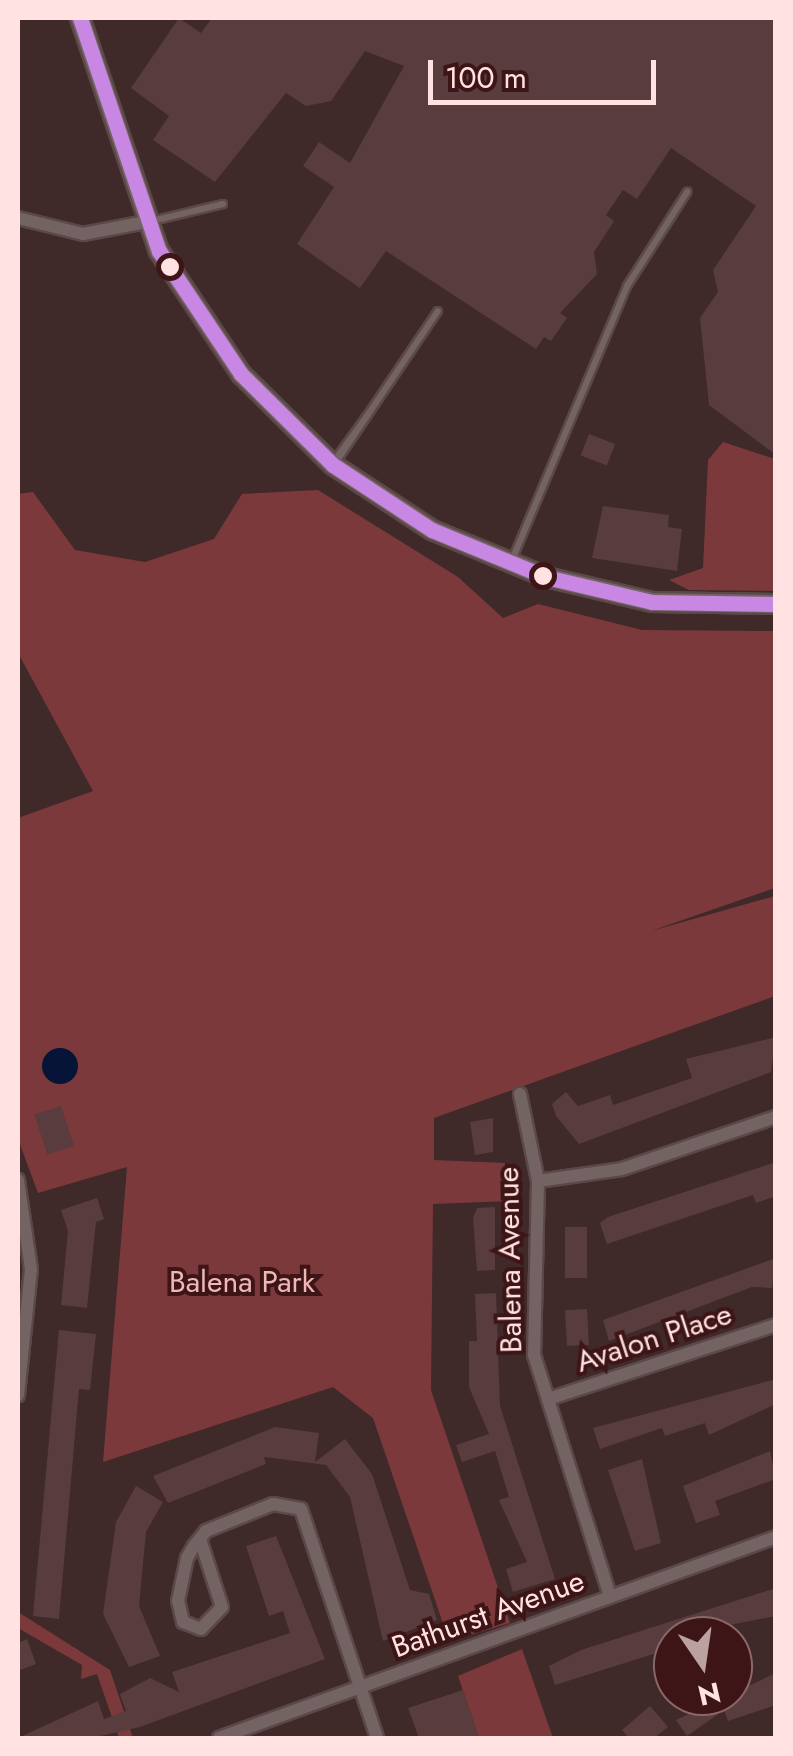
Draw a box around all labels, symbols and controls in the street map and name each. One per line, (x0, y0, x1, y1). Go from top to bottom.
scale bar (433, 40, 660, 102)
text: 100 m (445, 56, 527, 99)
unlabelled marker (160, 257, 180, 277)
unlabelled marker (533, 566, 553, 586)
street label: Balena Avenue (490, 1167, 530, 1353)
park label: Balena Park (169, 1264, 315, 1300)
street label: Avalon Place (572, 1296, 736, 1380)
street label: Bathurst Avenue (387, 1563, 589, 1665)
north arrow (653, 1616, 753, 1716)
text: N (694, 1671, 725, 1716)

